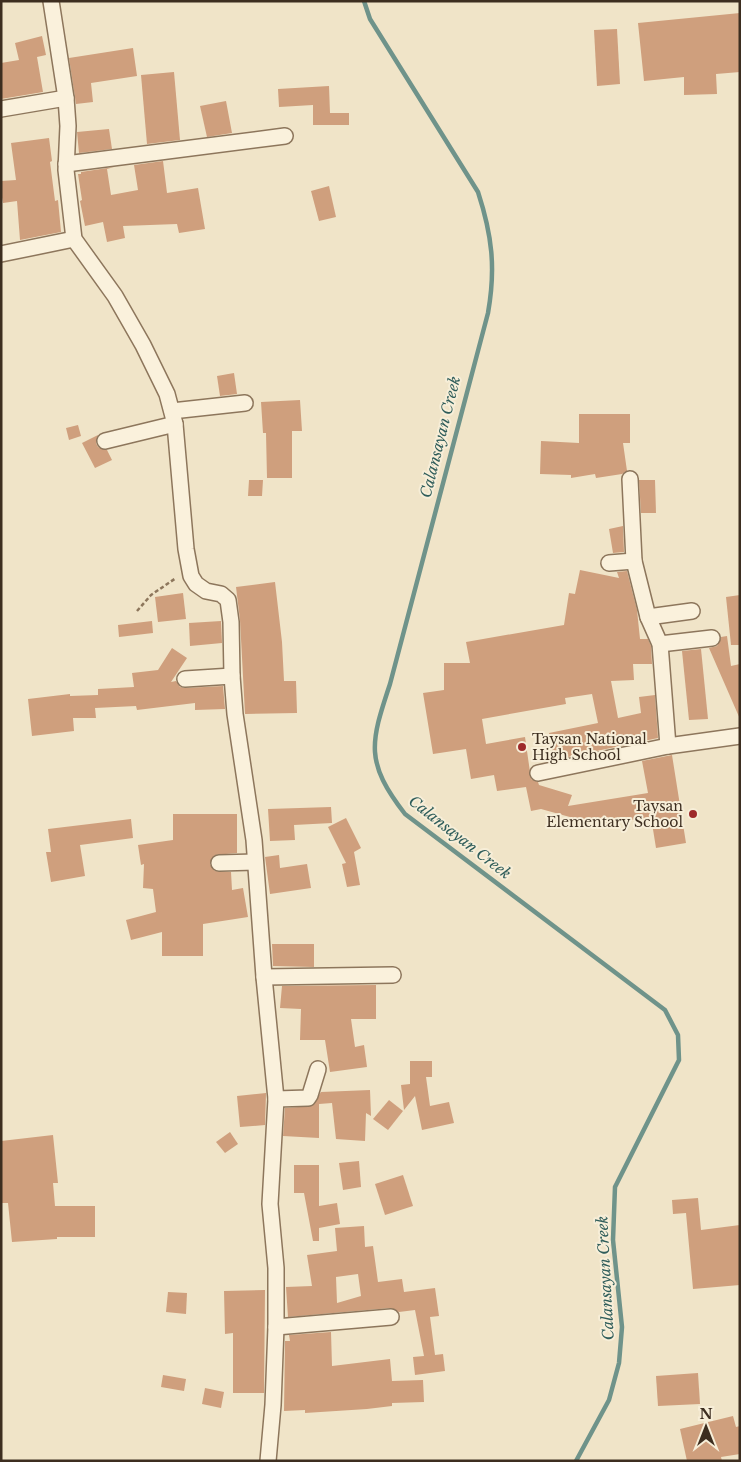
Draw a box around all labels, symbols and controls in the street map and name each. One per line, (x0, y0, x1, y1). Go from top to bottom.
water label: Calansayan Creek (416, 374, 464, 500)
place label: Taysan National High School (532, 730, 647, 764)
marker: Taysan National High School (516, 741, 528, 753)
water label: Calansayan Creek (405, 791, 515, 883)
place label: Taysan Elementary School (546, 797, 683, 831)
marker: Taysan Elementary School (687, 808, 699, 820)
water label: Calansayan Creek (592, 1215, 618, 1341)
north arrow (681, 1402, 731, 1452)
text: N (699, 1405, 713, 1423)

